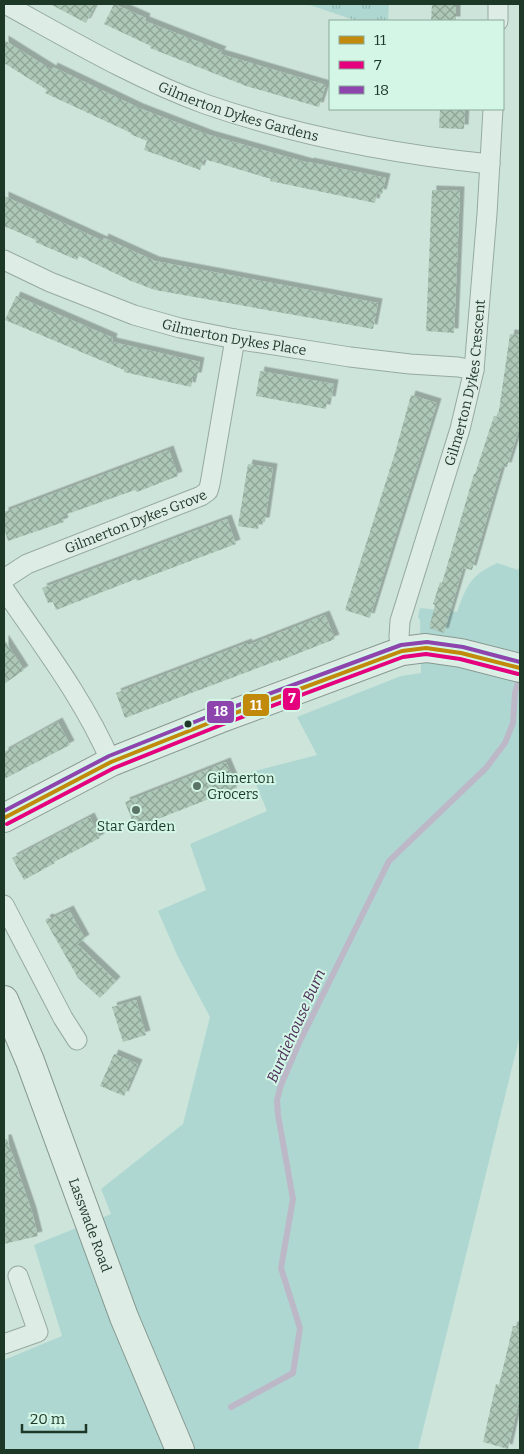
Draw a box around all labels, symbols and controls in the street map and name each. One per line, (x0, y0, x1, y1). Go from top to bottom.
legend (329, 20, 504, 110)
text: 11 (374, 31, 386, 49)
text: 7 (374, 56, 382, 74)
street label: Gilmerton Dykes Gardens (155, 78, 320, 145)
text: 18 (374, 81, 389, 99)
street label: Gilmerton Dykes Crescent (441, 299, 489, 468)
street label: Gilmerton Dykes Place (160, 315, 308, 359)
street label: Gilmerton Dykes Grove (62, 486, 211, 557)
line badge: 7 (282, 687, 301, 711)
text: 7 (288, 690, 296, 707)
line badge: 11 (242, 693, 270, 717)
text: 11 (250, 697, 262, 714)
line badge: 18 (206, 700, 235, 724)
text: 18 (214, 703, 228, 720)
unlabelled marker (183, 719, 193, 729)
place label: Gilmerton Grocers (207, 770, 275, 803)
marker: Gilmerton Grocers (191, 780, 203, 792)
marker: Star Garden (130, 804, 142, 816)
place label: Star Garden (97, 818, 175, 835)
water label: Burdiehouse Burn (263, 967, 329, 1085)
street label: Lasswade Road (65, 1176, 115, 1274)
scale bar (22, 1402, 86, 1434)
text: 20 m (30, 1410, 66, 1428)

